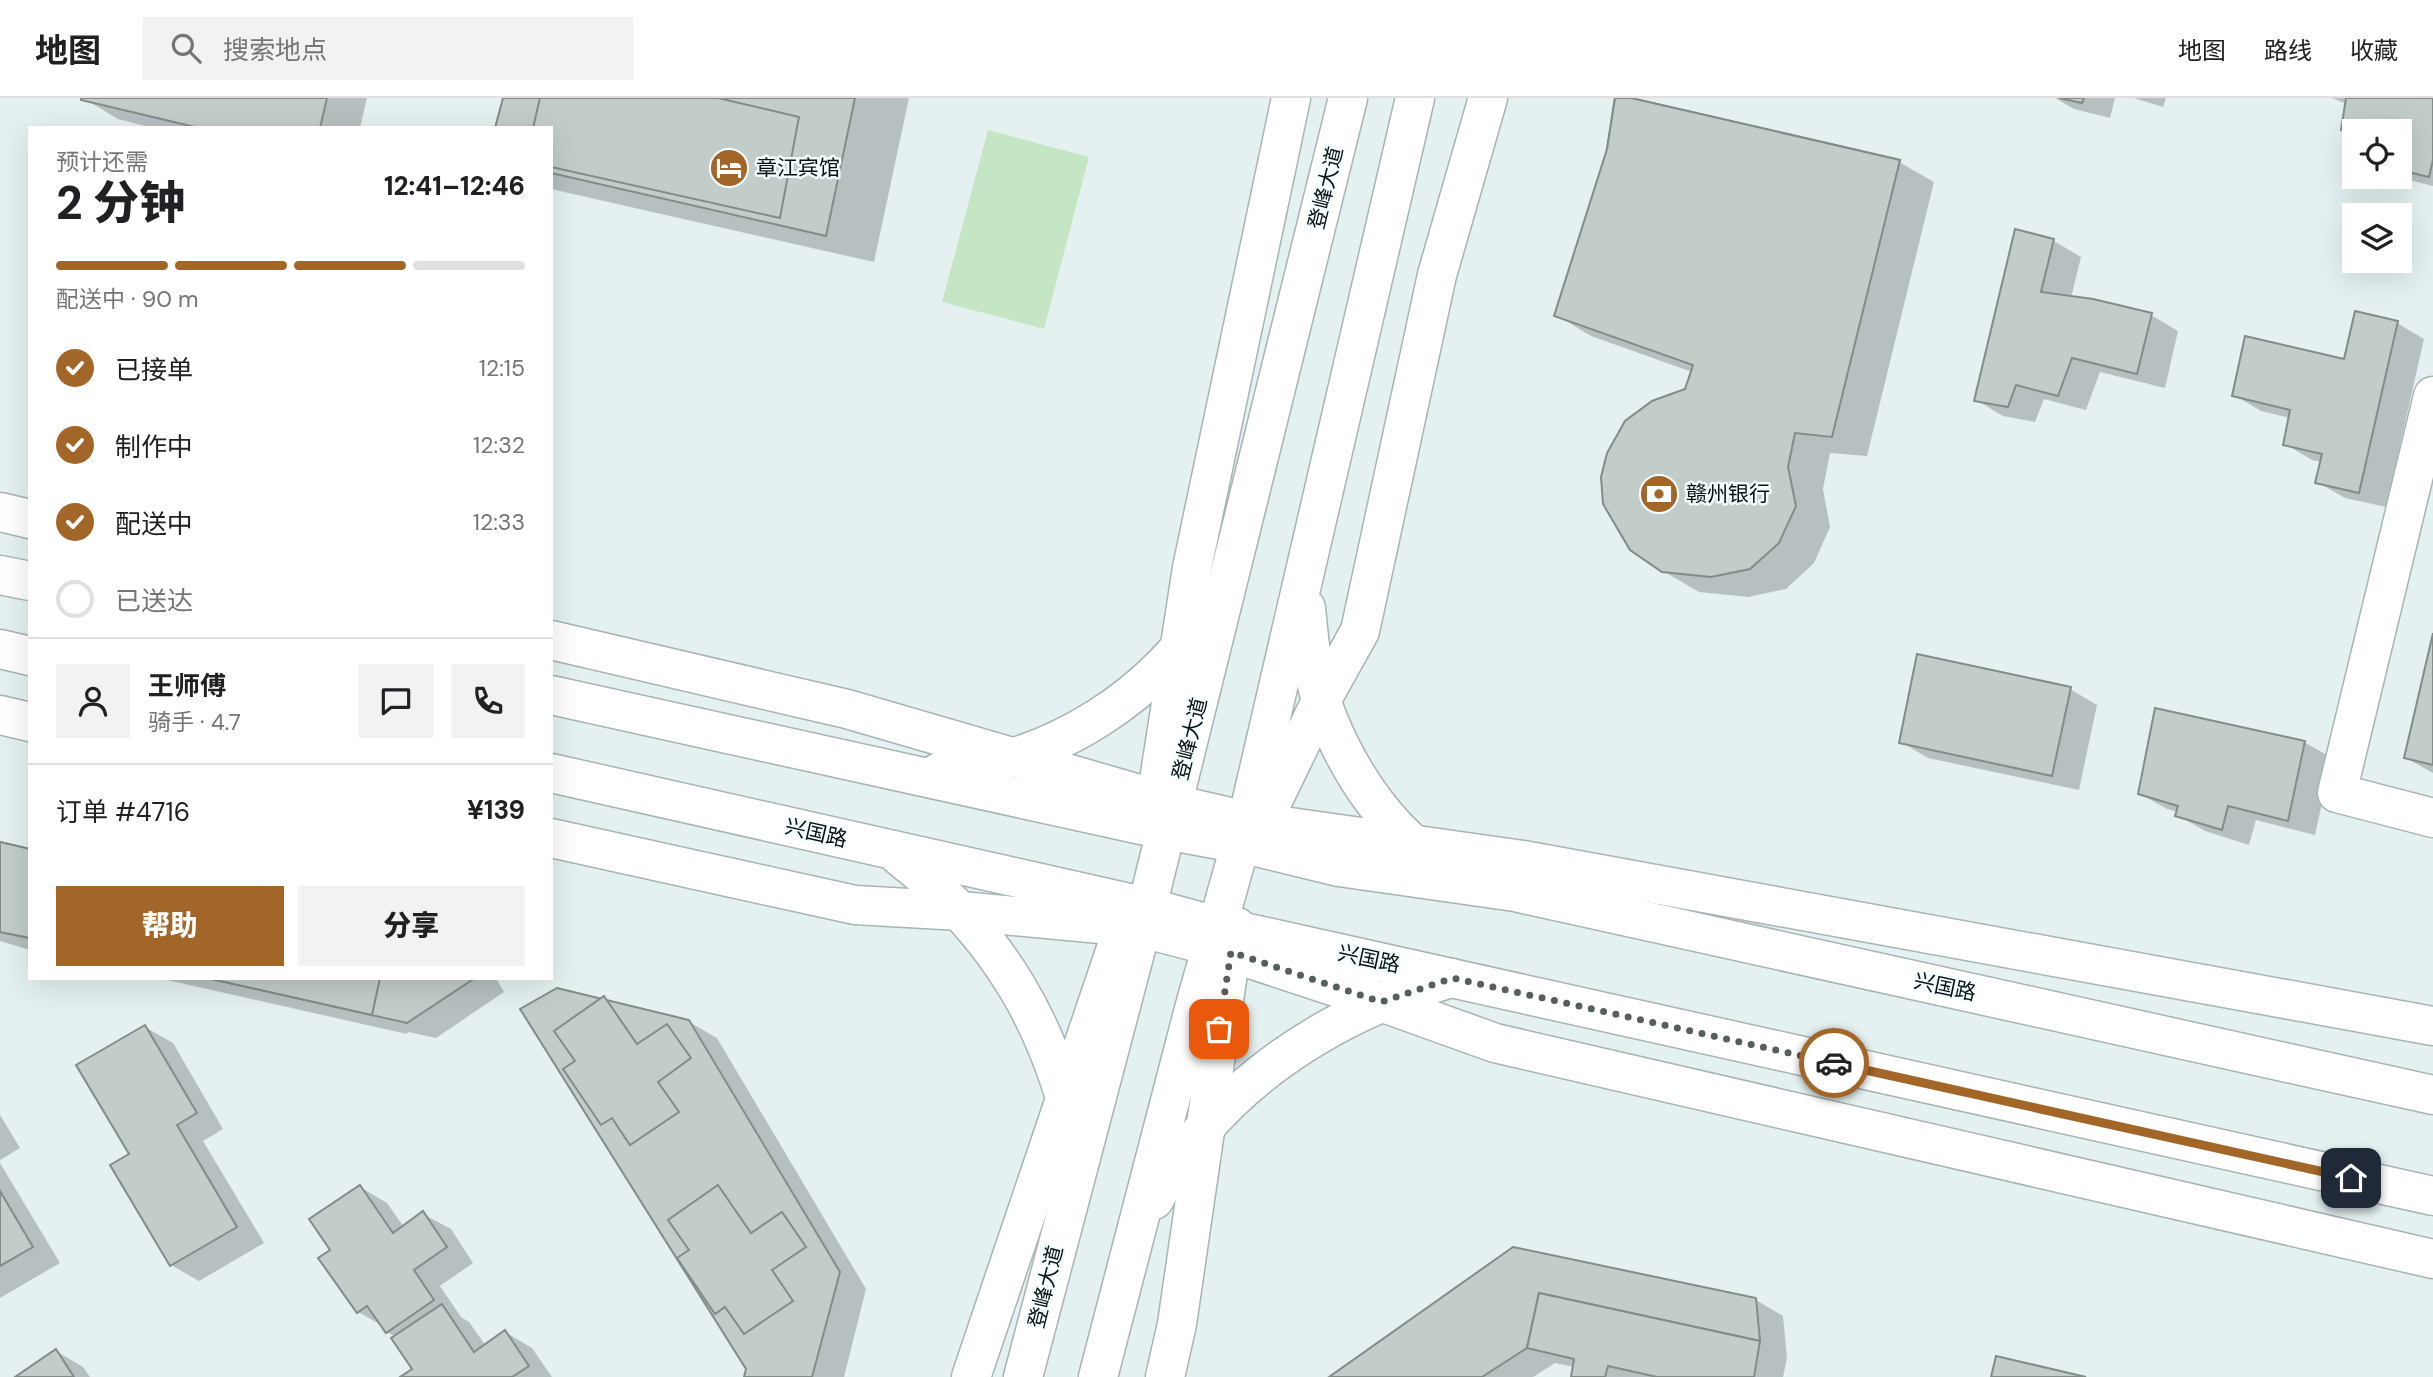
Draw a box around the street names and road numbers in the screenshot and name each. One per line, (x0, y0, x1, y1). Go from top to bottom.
street label: 登峰大道 (1302, 144, 1350, 232)
street label: 登峰大道 (1166, 695, 1214, 783)
street label: 兴国路 (782, 812, 850, 854)
street label: 兴国路 (1335, 939, 1403, 979)
street label: 兴国路 (1911, 967, 1979, 1007)
street label: 登峰大道 (1022, 1243, 1070, 1331)

